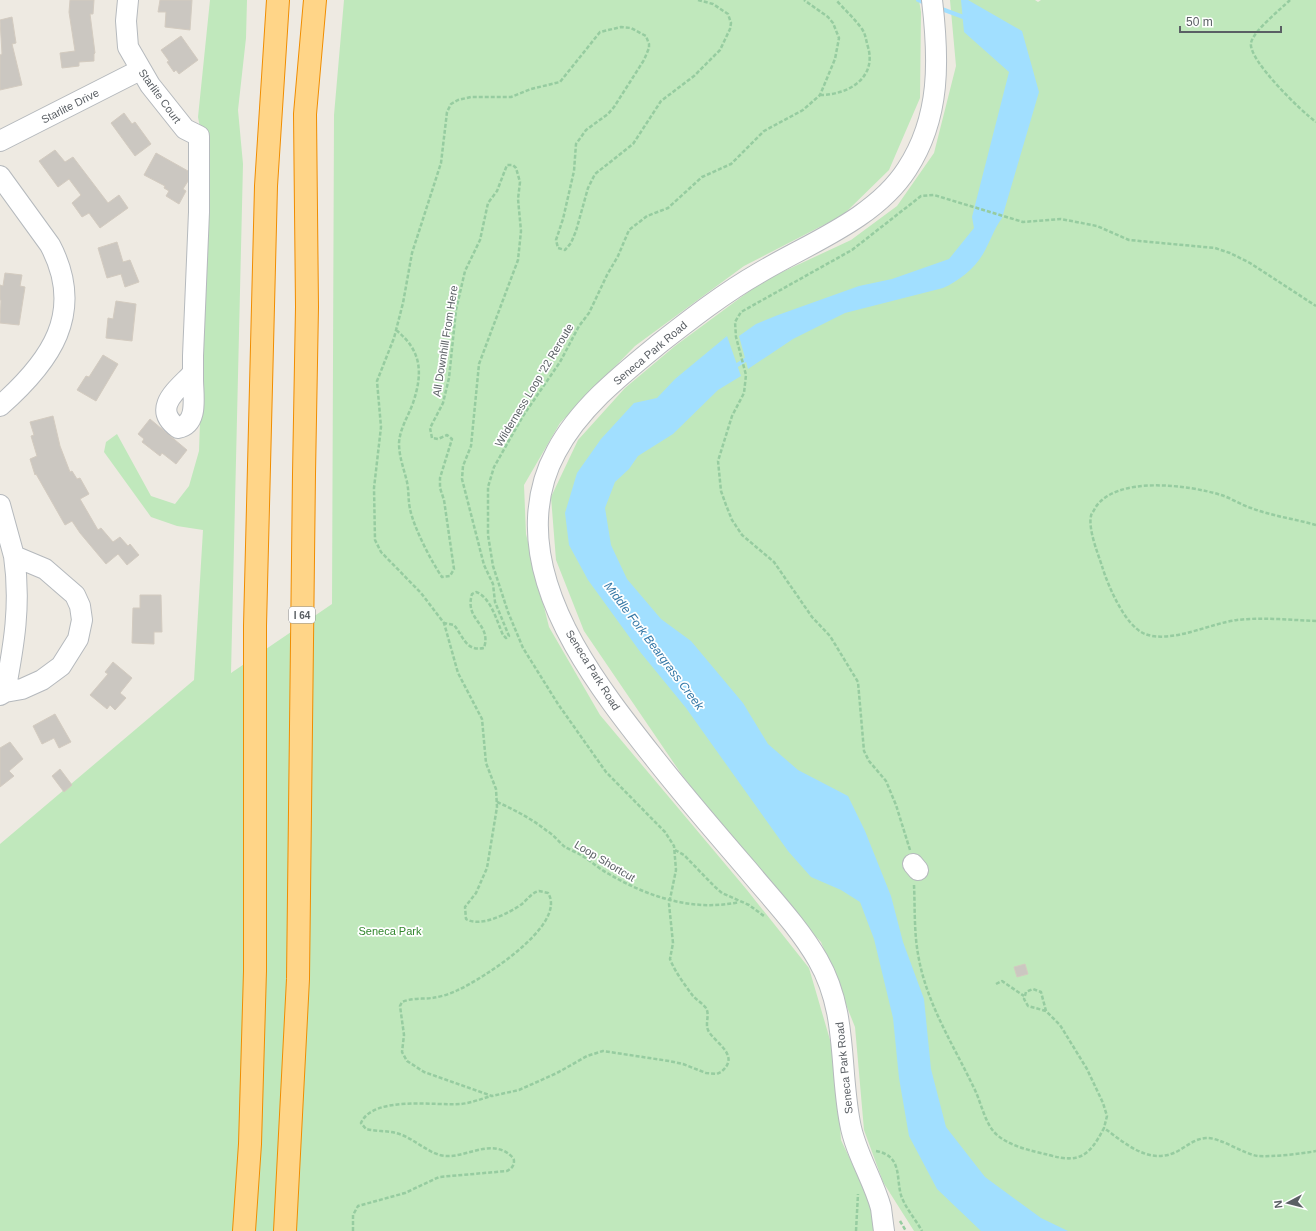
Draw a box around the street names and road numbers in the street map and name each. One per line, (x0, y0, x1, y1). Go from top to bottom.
street label: Starlite Court (136, 67, 184, 125)
street label: Starlite Drive (39, 86, 101, 126)
street label: All Downhill From Here (430, 285, 460, 397)
street label: Seneca Park Road (611, 319, 689, 387)
street label: Wilderness Loop '22 Reroute (492, 321, 576, 449)
road number: I 64 (289, 607, 315, 623)
street label: Seneca Park Road (563, 628, 623, 712)
street label: Loop Shortcut (573, 838, 637, 884)
street label: Seneca Park Road (833, 1021, 855, 1115)

